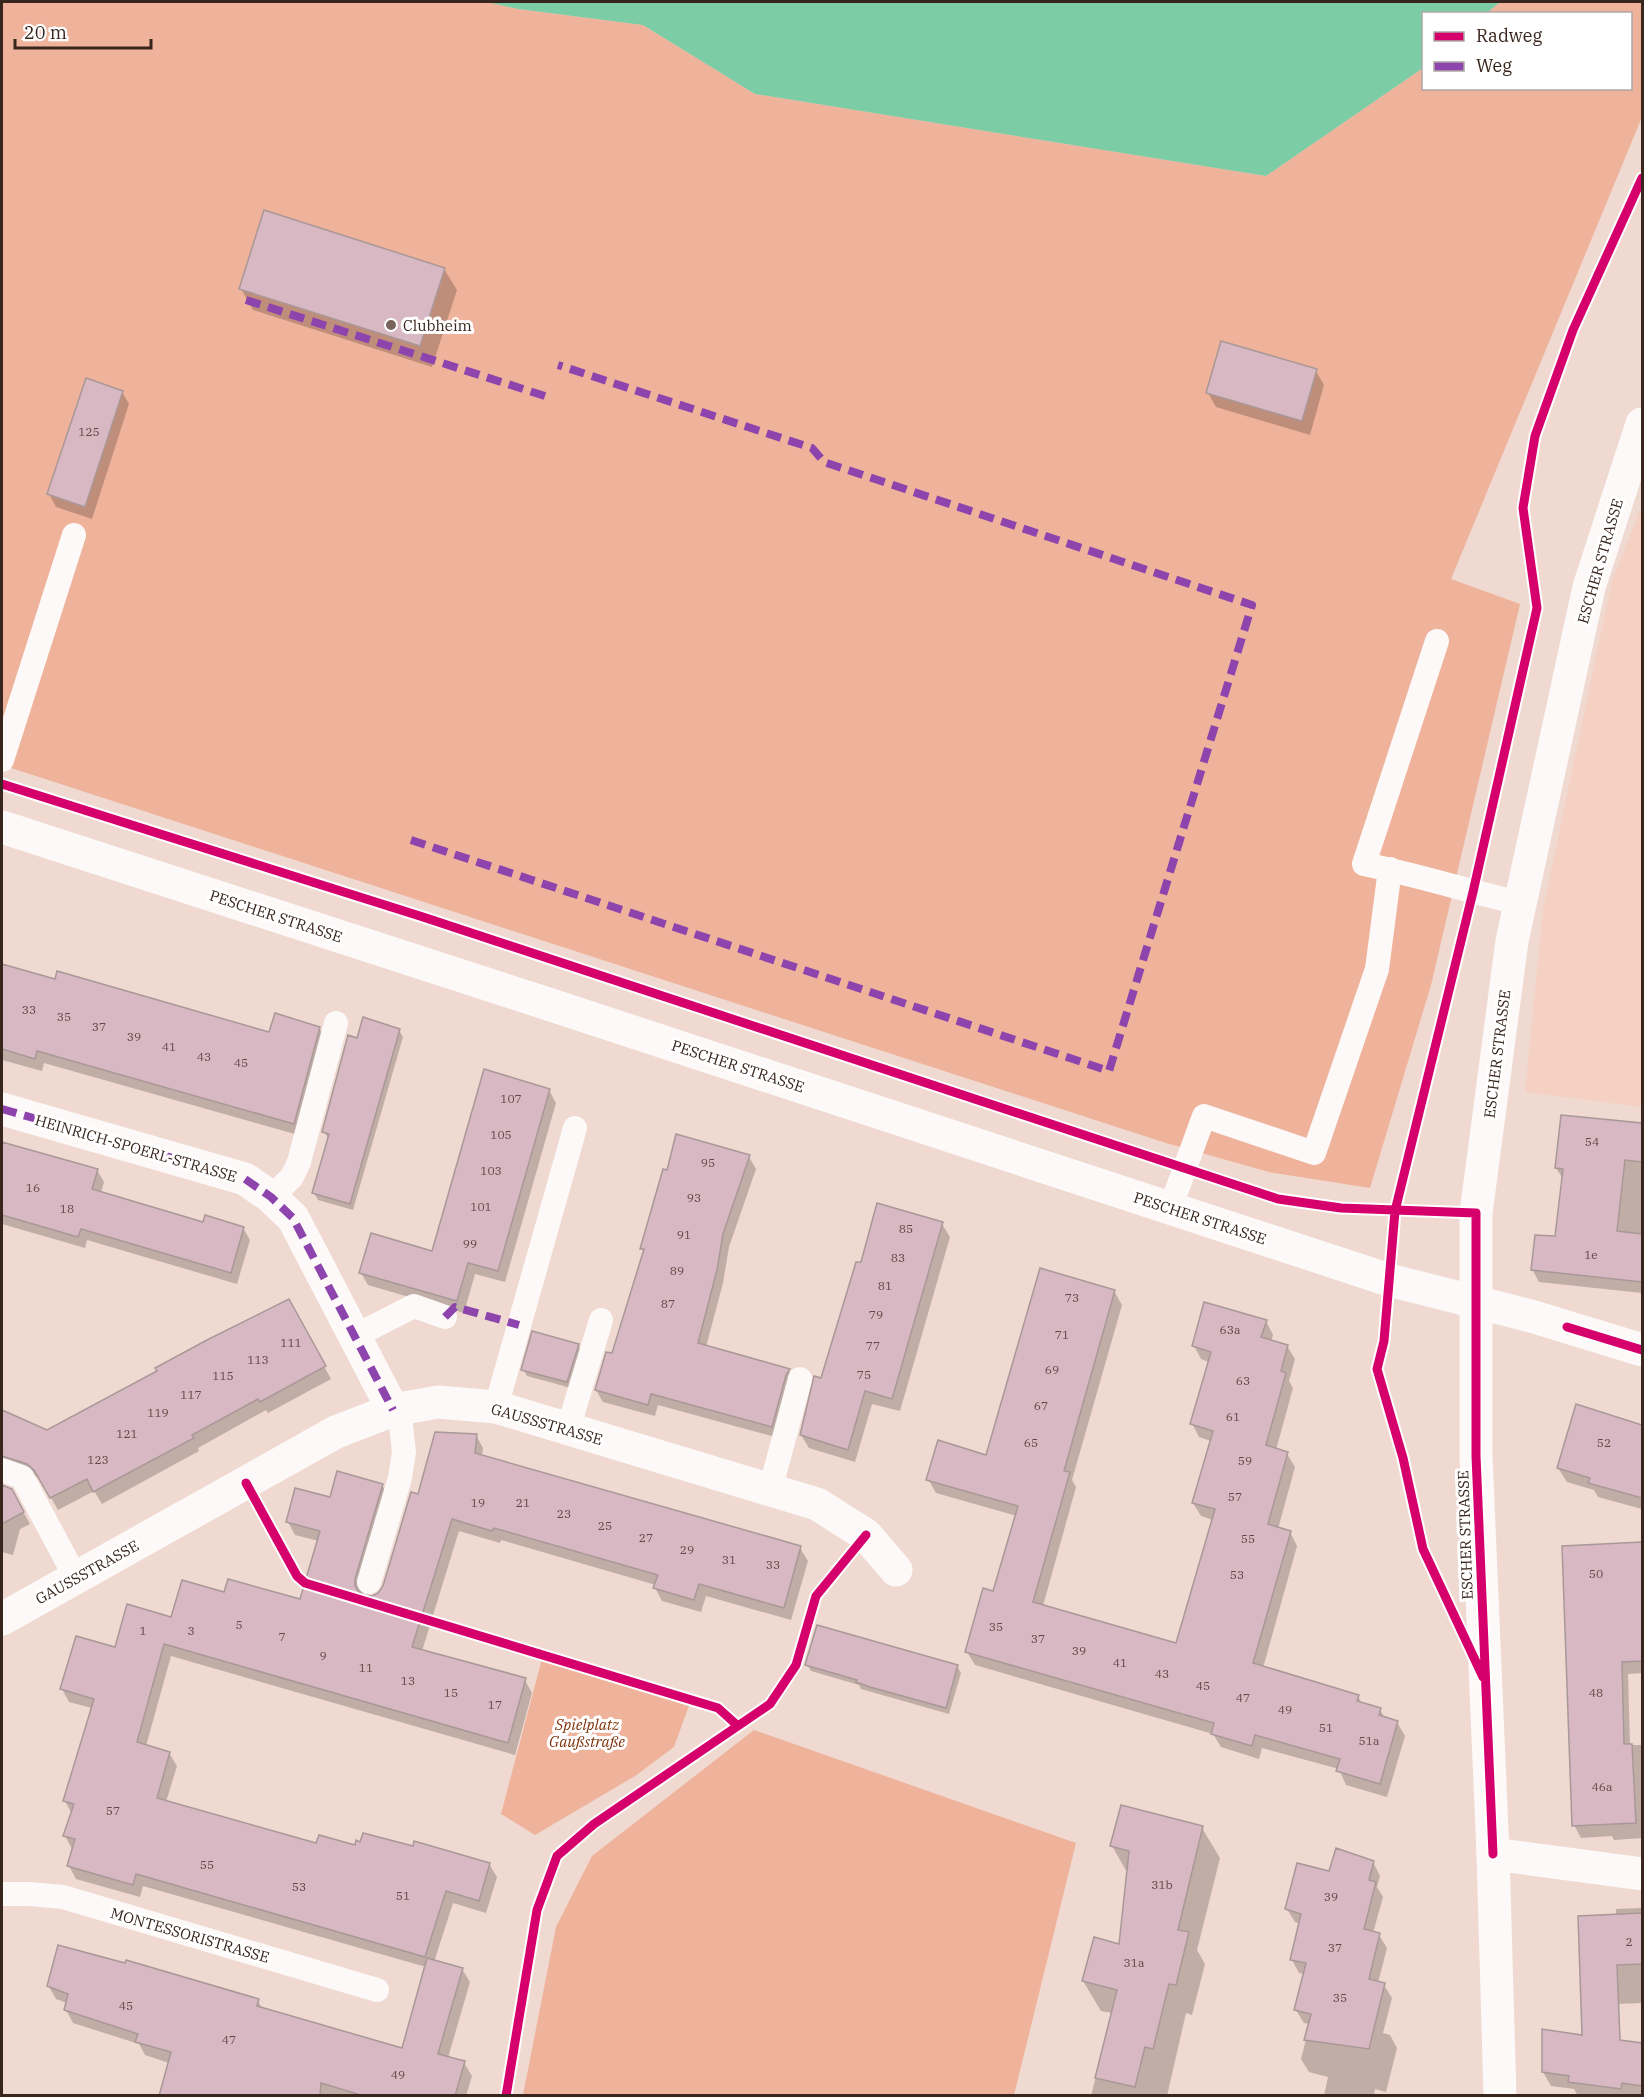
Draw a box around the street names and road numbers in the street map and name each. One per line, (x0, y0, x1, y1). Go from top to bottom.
street label: ESCHER STRASSE (1573, 496, 1627, 626)
street label: PESCHER STRASSE (207, 886, 345, 946)
street label: ESCHER STRASSE (1480, 989, 1514, 1119)
street label: PESCHER STRASSE (669, 1036, 807, 1096)
street label: HEINRICH-SPOERL-STRASSE (33, 1110, 239, 1186)
street label: PESCHER STRASSE (1131, 1188, 1269, 1248)
street label: GAUSSSTRASSE (489, 1399, 605, 1449)
street label: ESCHER STRASSE (1453, 1470, 1477, 1600)
street label: GAUSSSTRASSE (32, 1536, 142, 1608)
street label: MONTESSORISTRASSE (108, 1903, 272, 1967)

